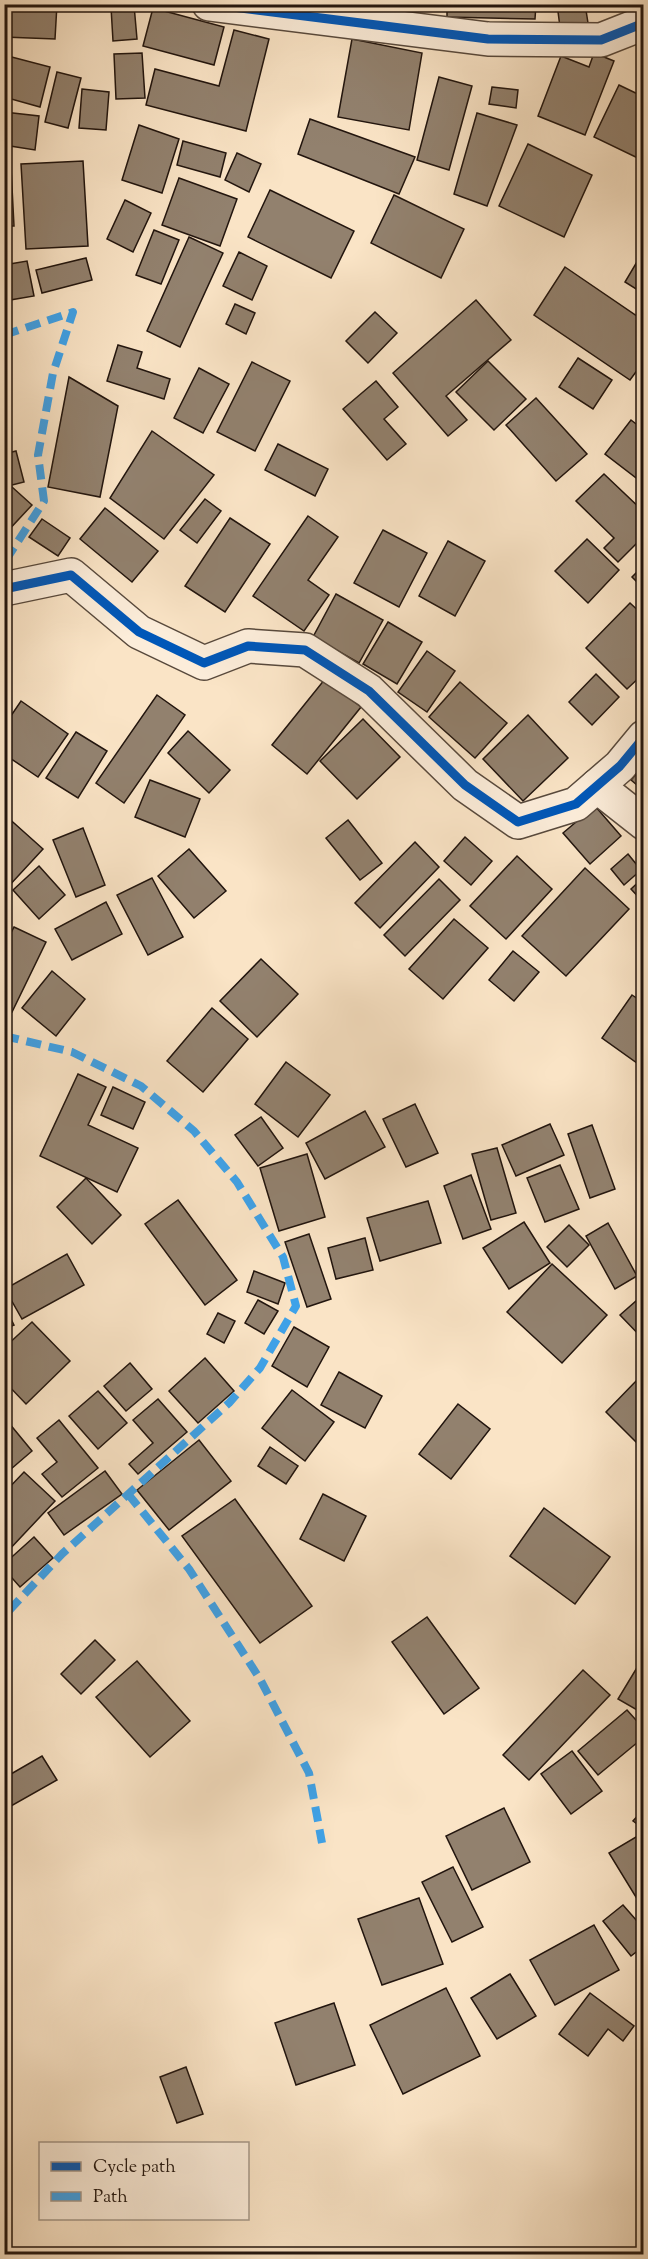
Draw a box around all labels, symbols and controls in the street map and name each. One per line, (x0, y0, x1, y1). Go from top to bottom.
legend (39, 2142, 249, 2220)
text: Cycle path (93, 2155, 176, 2181)
text: Path (93, 2185, 128, 2211)

